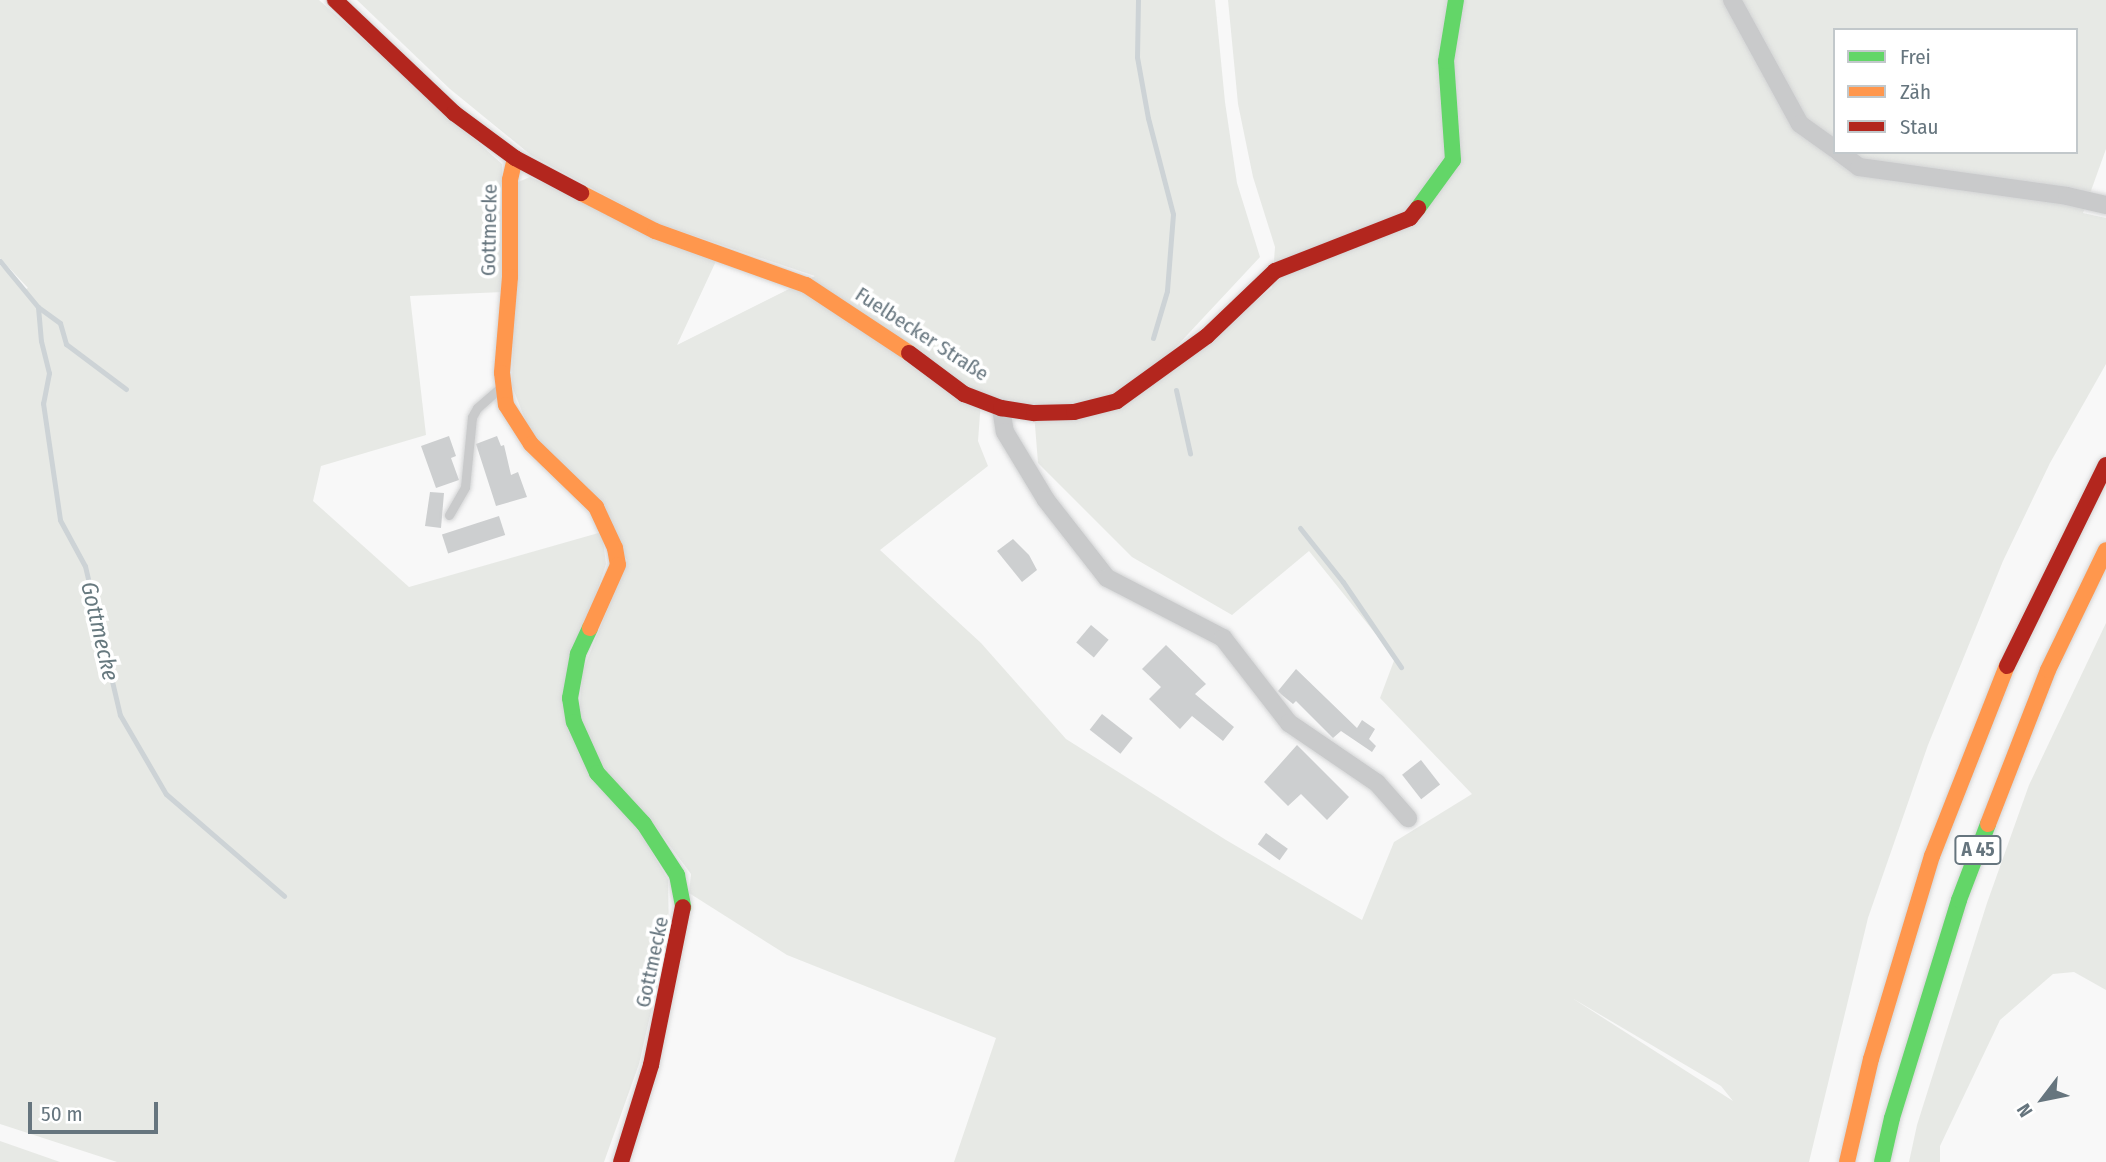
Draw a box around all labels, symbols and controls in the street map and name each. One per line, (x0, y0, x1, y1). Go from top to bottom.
legend (1833, 28, 2078, 154)
text: Frei (1900, 44, 1931, 70)
text: Zäh (1900, 79, 1931, 105)
text: Stau (1900, 114, 1938, 140)
street label: Gottmecke (476, 184, 502, 276)
street label: Fuelbecker Straße (851, 282, 993, 386)
water label: Gottmecke (75, 579, 125, 683)
road number: A 45 (1954, 834, 2002, 866)
street label: Gottmecke (630, 914, 674, 1010)
north arrow (2008, 1064, 2078, 1134)
scale bar (32, 1088, 161, 1132)
text: N (2012, 1099, 2038, 1121)
text: 50 m (41, 1101, 83, 1127)

